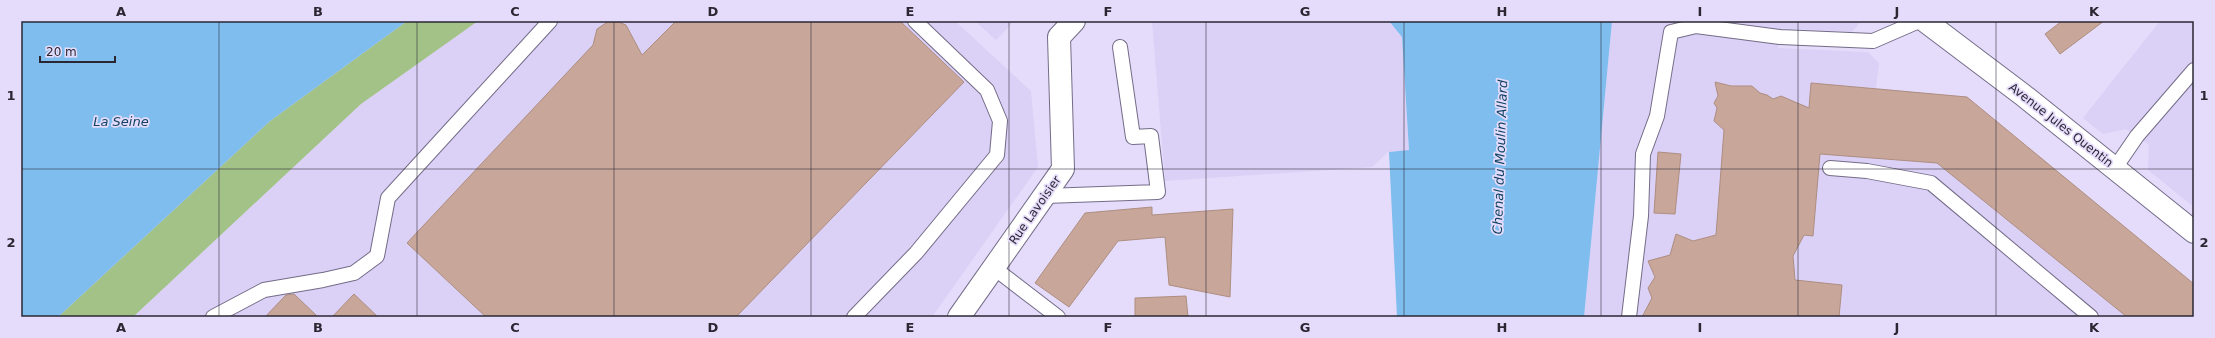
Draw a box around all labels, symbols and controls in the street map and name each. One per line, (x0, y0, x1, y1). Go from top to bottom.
text: A (116, 4, 126, 19)
text: B (313, 4, 323, 19)
text: C (510, 4, 520, 19)
text: D (708, 4, 719, 19)
text: E (906, 4, 914, 19)
text: F (1104, 4, 1112, 19)
text: G (1300, 4, 1310, 19)
text: H (1497, 4, 1507, 19)
text: I (1698, 4, 1702, 19)
text: J (1894, 4, 1899, 19)
text: K (2089, 4, 2100, 19)
scale bar (40, 38, 115, 64)
text: 20 m (46, 45, 77, 59)
water label: Chenal du Moulin Allard (1490, 79, 1510, 235)
street label: Avenue Jules Quentin (2006, 80, 2116, 170)
text: 1 (6, 88, 16, 103)
text: 1 (2199, 88, 2209, 103)
water label: La Seine (93, 114, 149, 129)
street label: Rue Lavoisier (1006, 173, 1064, 247)
text: 2 (6, 235, 16, 250)
text: 2 (2199, 235, 2209, 250)
text: A (116, 320, 126, 335)
text: B (313, 320, 323, 335)
text: C (510, 320, 520, 335)
text: D (708, 320, 719, 335)
text: E (906, 320, 914, 335)
text: F (1104, 320, 1112, 335)
text: G (1300, 320, 1310, 335)
text: H (1497, 320, 1507, 335)
text: I (1698, 320, 1702, 335)
text: J (1894, 320, 1899, 335)
text: K (2089, 320, 2100, 335)

